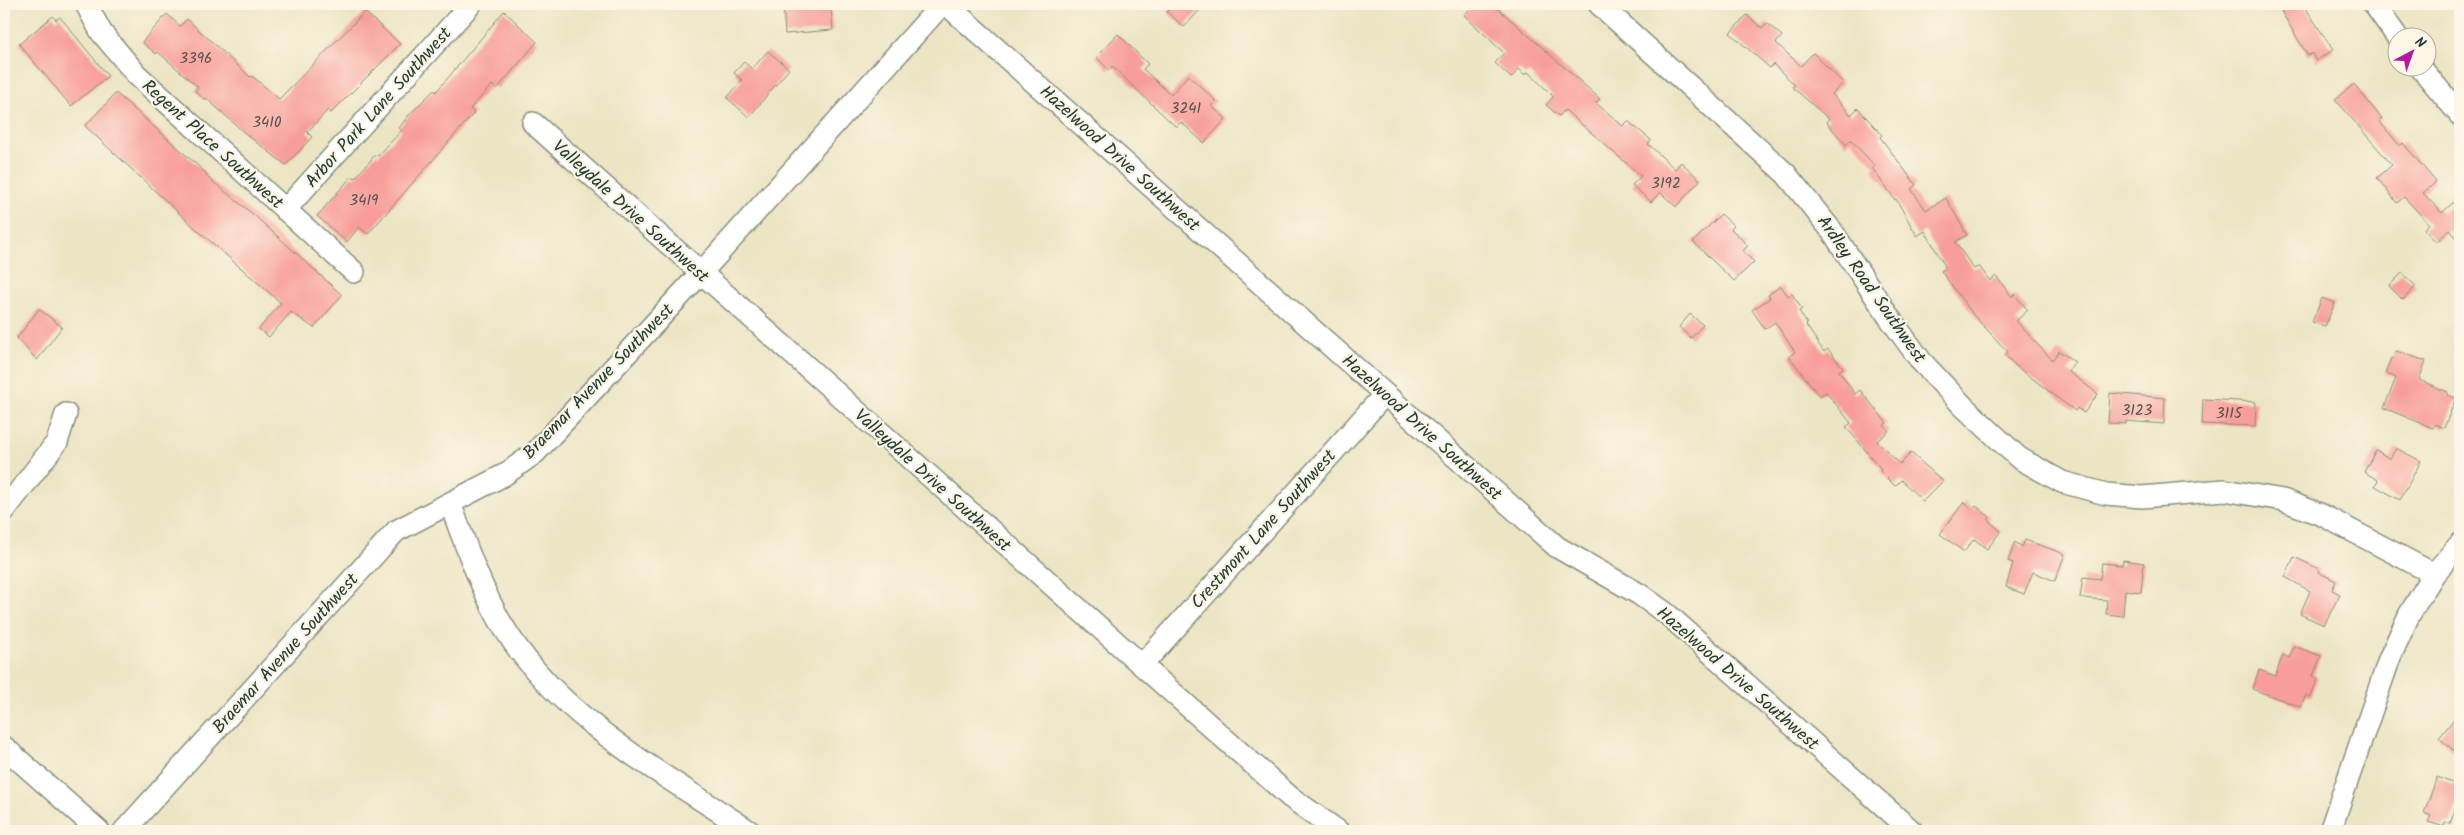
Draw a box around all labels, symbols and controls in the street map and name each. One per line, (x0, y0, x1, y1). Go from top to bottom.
street label: Arbor Park Lane Southwest (299, 20, 460, 195)
north arrow (2386, 28, 2436, 78)
text: N (2409, 32, 2431, 54)
house number: 3396 (180, 47, 212, 71)
street label: Regent Place Southwest (134, 73, 290, 218)
street label: Hazelwood Drive Southwest (1032, 79, 1207, 240)
house number: 3241 (1171, 97, 1201, 121)
house number: 3410 (252, 111, 282, 135)
street label: Valleydale Drive Southwest (545, 133, 716, 292)
house number: 3192 (1651, 172, 1681, 196)
house number: 3419 (350, 189, 379, 213)
street label: Ardley Road Southwest (1809, 210, 1933, 371)
street label: Braemar Avenue Southwest (516, 296, 682, 467)
street label: Hazelwood Drive Southwest (1334, 348, 1509, 509)
house number: 3123 (2122, 399, 2153, 423)
street label: Valleydale Drive Southwest (847, 402, 1018, 561)
house number: 3115 (2216, 402, 2243, 426)
street label: Crestmont Lane Southwest (1184, 443, 1345, 617)
street label: Braemar Avenue Southwest (206, 566, 367, 741)
street label: Hazelwood Drive Southwest (1649, 600, 1826, 759)

